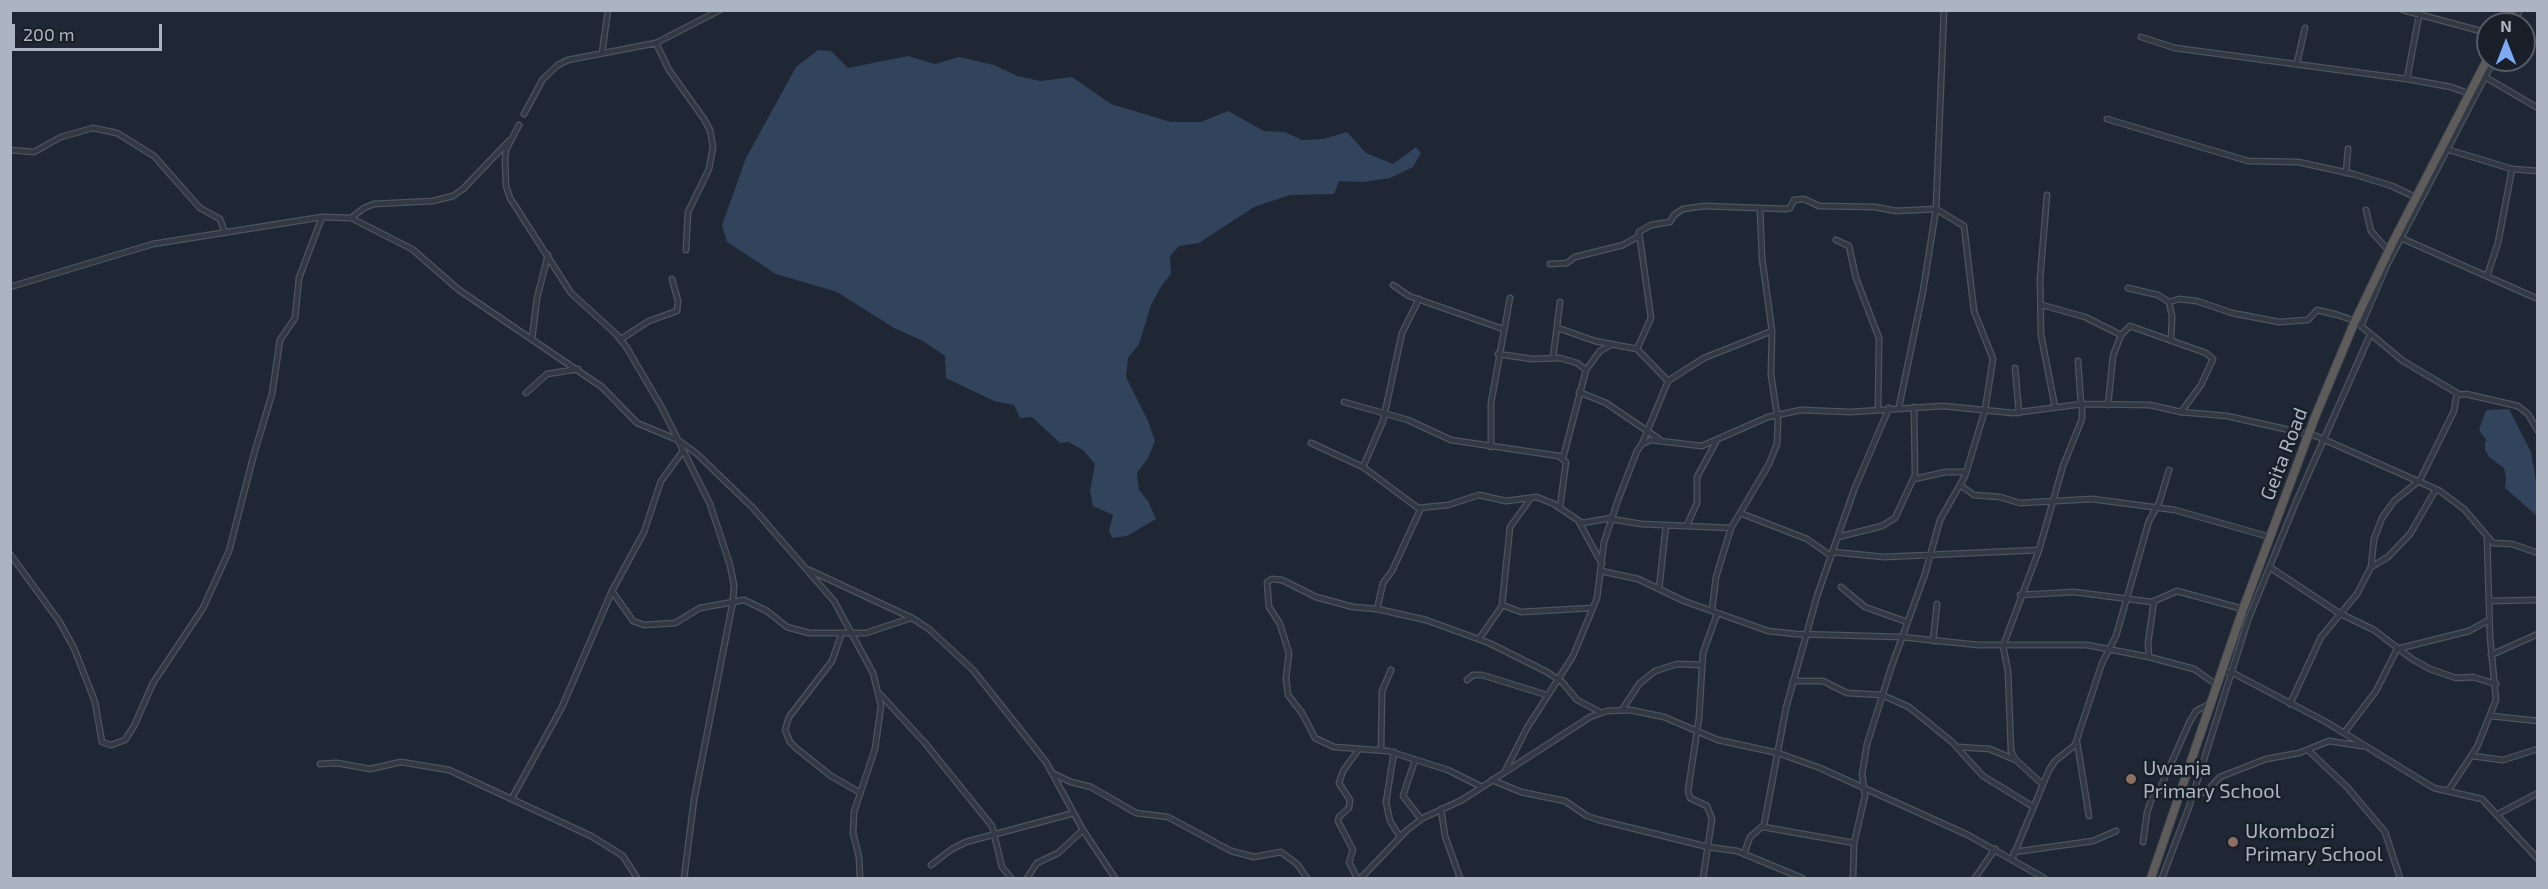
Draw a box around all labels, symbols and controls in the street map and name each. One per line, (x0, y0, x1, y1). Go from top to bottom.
scale bar (15, 12, 165, 50)
north arrow (2476, 12, 2536, 72)
text: N (2500, 16, 2512, 35)
text: 200 m (23, 23, 75, 45)
street label: Geita Road (2255, 404, 2313, 504)
place label: Uwanja Primary School (2143, 756, 2281, 803)
marker: Uwanja Primary School (2124, 772, 2138, 786)
place label: Ukombozi Primary School (2245, 819, 2383, 866)
marker: Ukombozi Primary School (2226, 835, 2240, 849)

